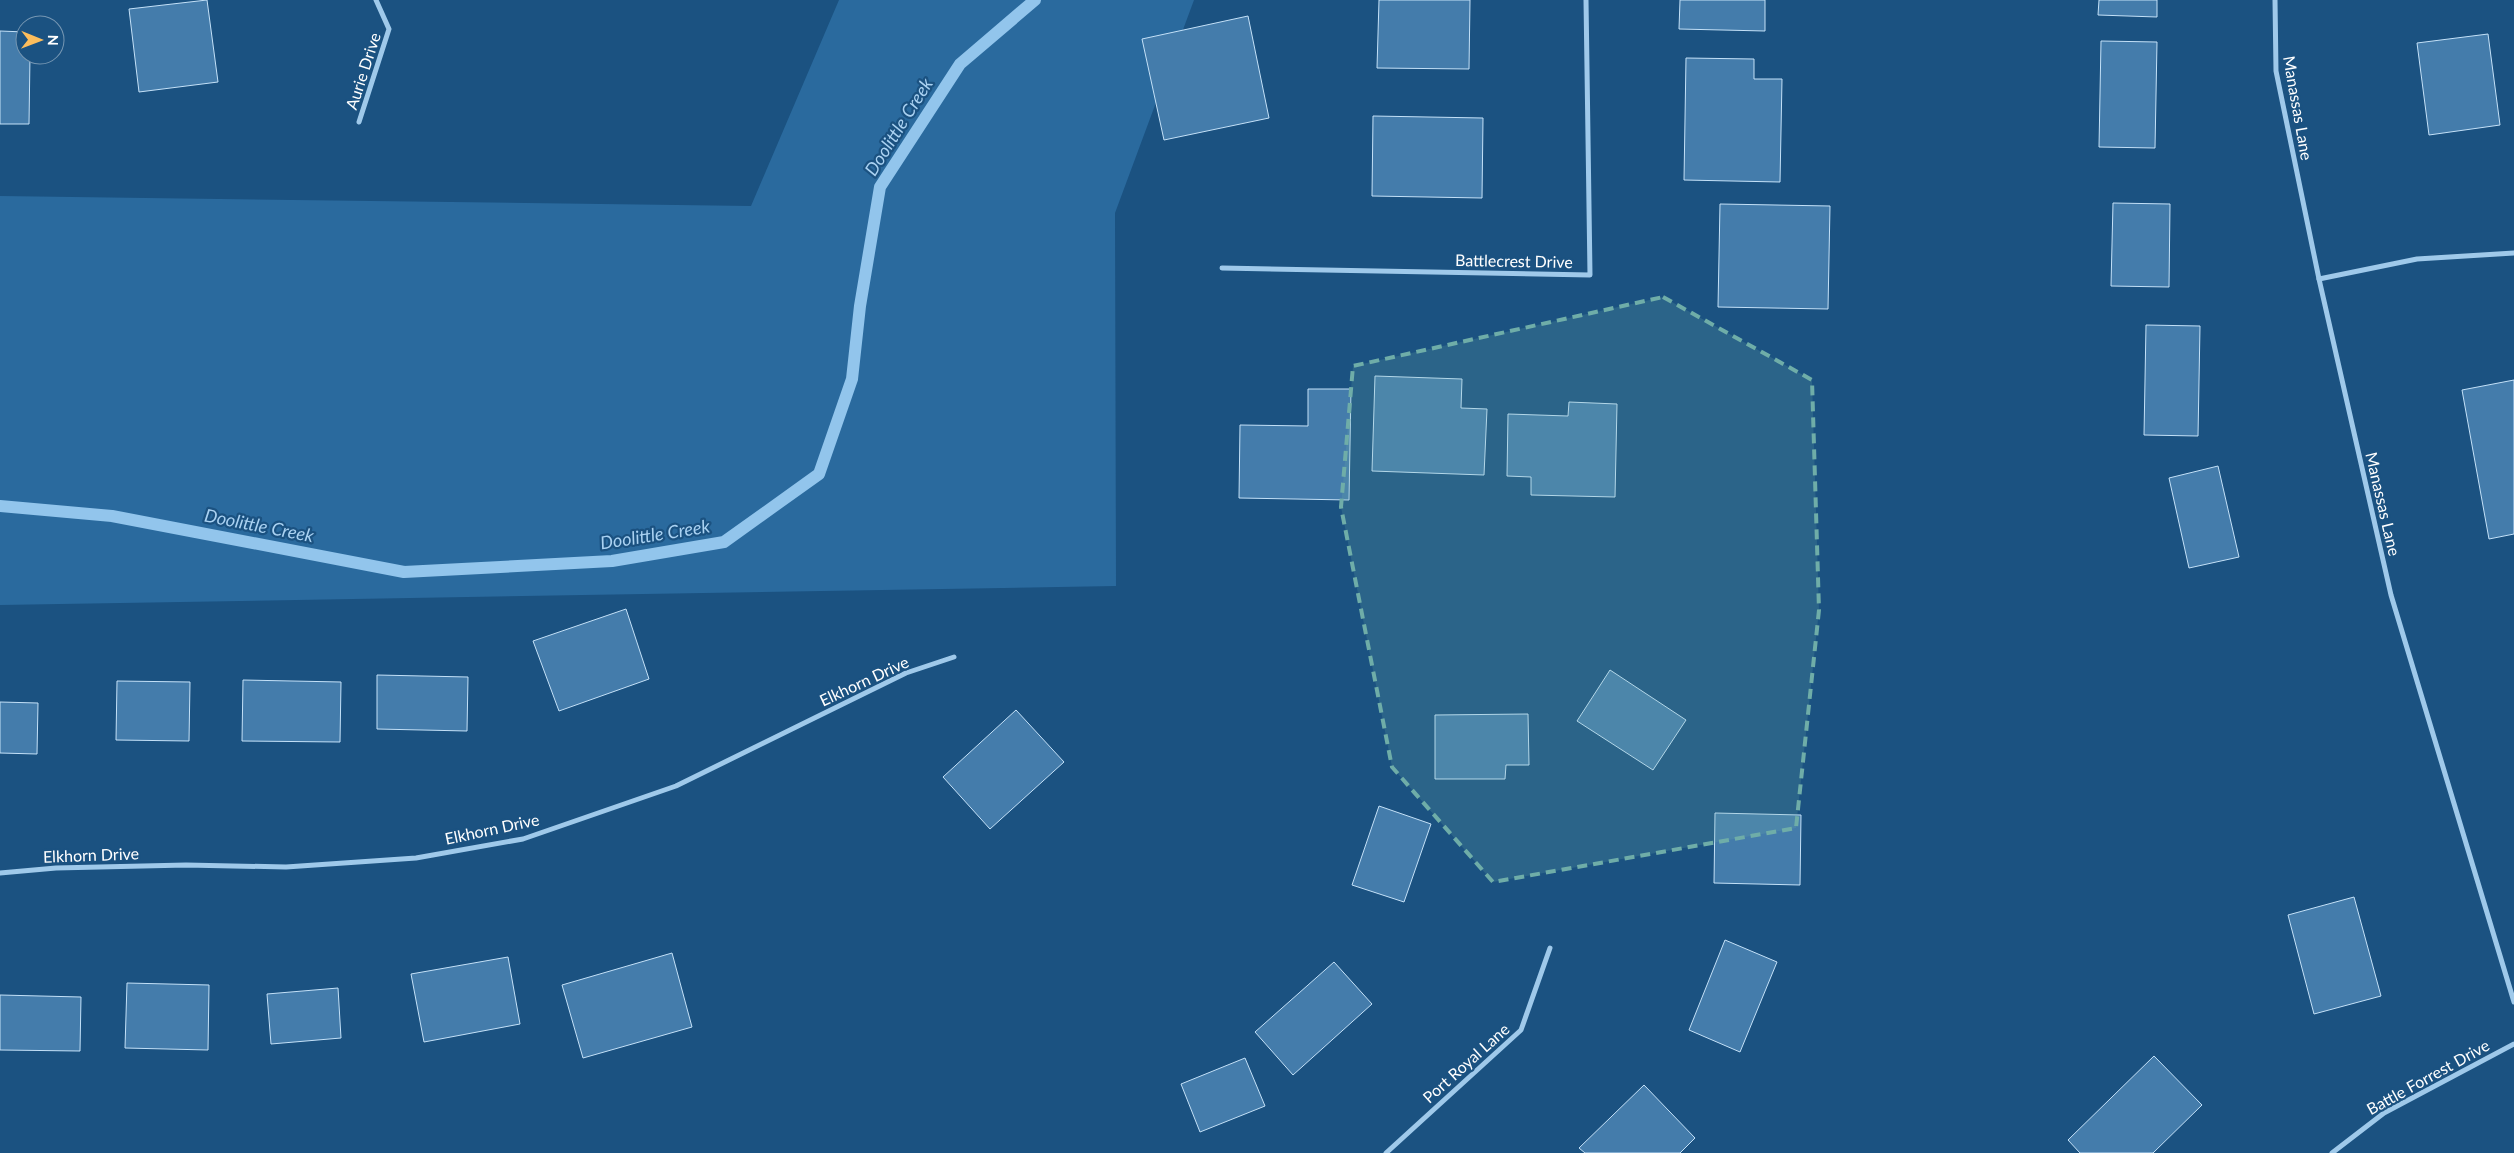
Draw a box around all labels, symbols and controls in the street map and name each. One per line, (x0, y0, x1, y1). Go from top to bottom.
north arrow (15, 15, 65, 65)
street label: Aurie Drive (341, 30, 384, 112)
text: N (45, 35, 62, 46)
street label: Manassas Lane (2280, 54, 2317, 162)
water label: Doolittle Creek (859, 73, 937, 179)
street label: Battlecrest Drive (1455, 250, 1573, 271)
street label: Manassas Lane (2362, 450, 2405, 558)
water label: Doolittle Creek (203, 504, 316, 546)
water label: Doolittle Creek (598, 514, 712, 554)
street label: Elkhorn Drive (816, 652, 911, 709)
street label: Elkhorn Drive (443, 809, 541, 848)
street label: Elkhorn Drive (43, 843, 139, 866)
street label: Port Royal Lane (1419, 1019, 1513, 1106)
street label: Battle Forrest Drive (2363, 1035, 2492, 1118)

